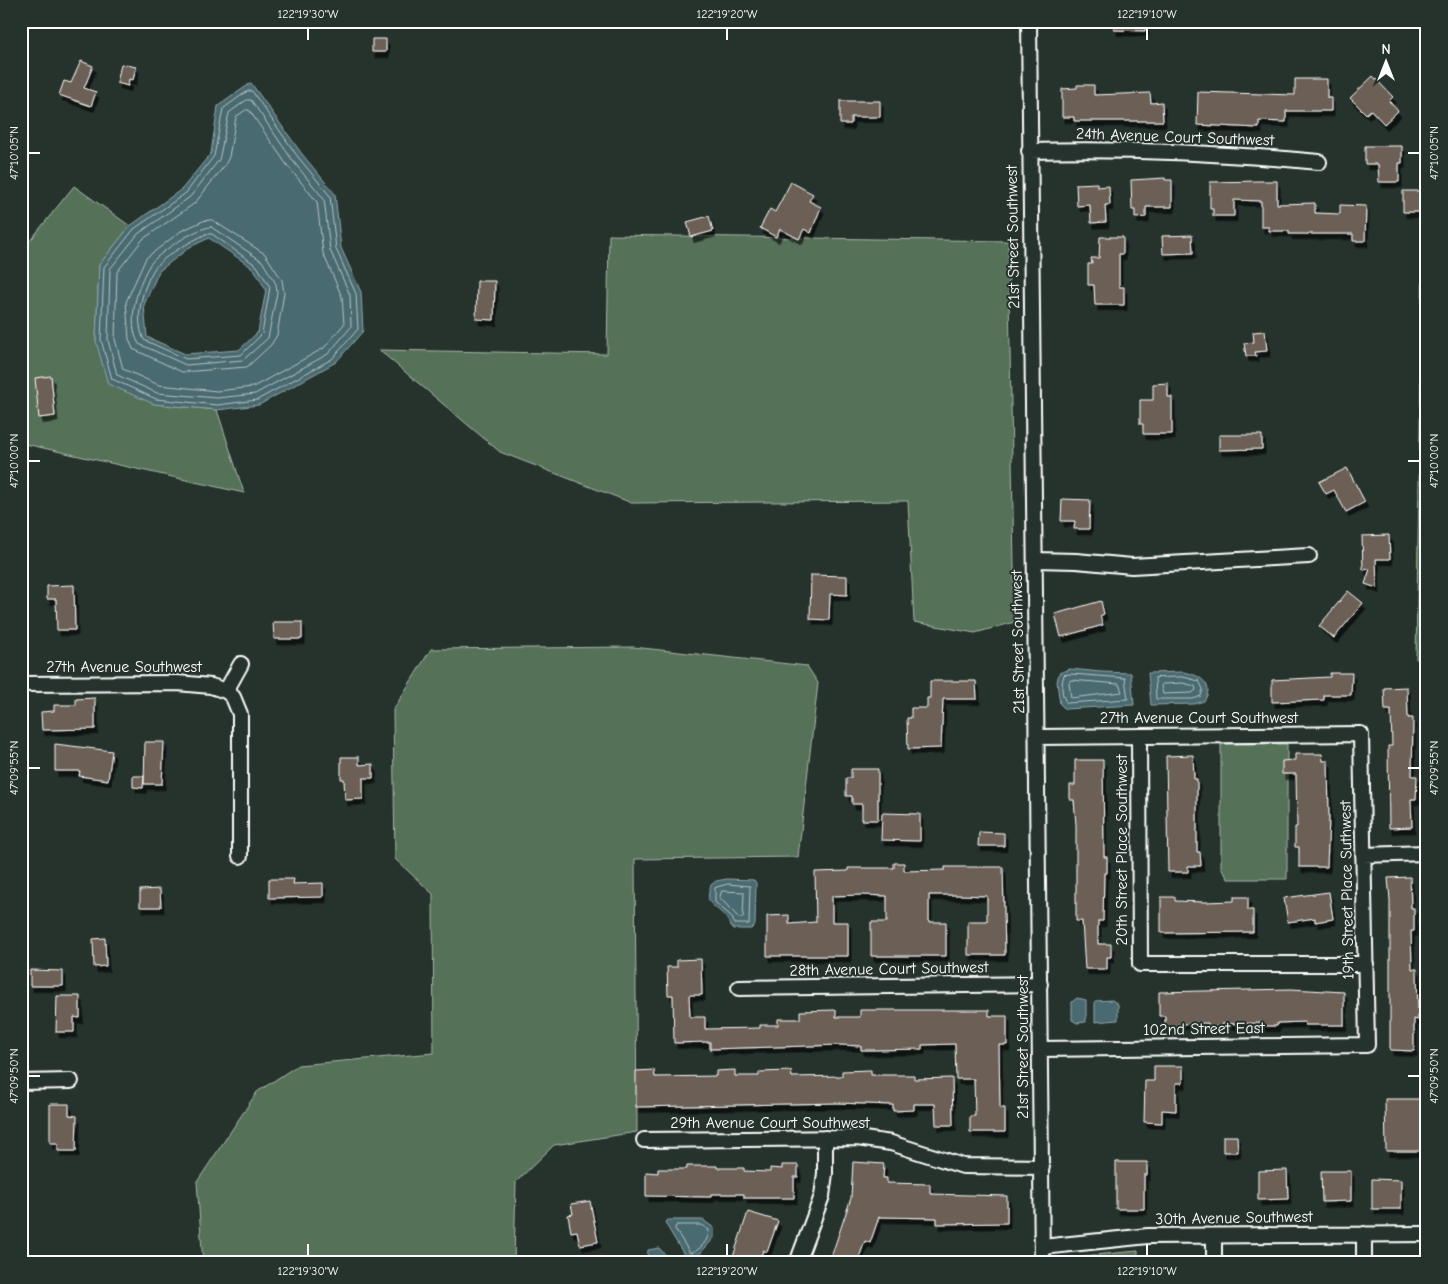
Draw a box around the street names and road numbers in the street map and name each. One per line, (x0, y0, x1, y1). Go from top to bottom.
street label: 24th Avenue Court Southwest (1076, 125, 1275, 149)
street label: 21st Street Southwest (1003, 165, 1023, 309)
street label: 21st Street Southwest (1008, 570, 1028, 714)
street label: 27th Avenue Southwest (46, 658, 202, 676)
street label: 27th Avenue Court Southwest (1100, 709, 1299, 727)
street label: 20th Street Place Southwest (1113, 754, 1131, 945)
street label: 19th Street Place Suthwest (1336, 800, 1358, 980)
street label: 28th Avenue Court Southwest (789, 958, 989, 980)
street label: 21st Street Southwest (1014, 975, 1032, 1119)
street label: 102nd Street East (1143, 1019, 1265, 1039)
street label: 29th Avenue Court Southwest (670, 1114, 870, 1132)
street label: 30th Avenue Southwest (1155, 1208, 1313, 1228)

